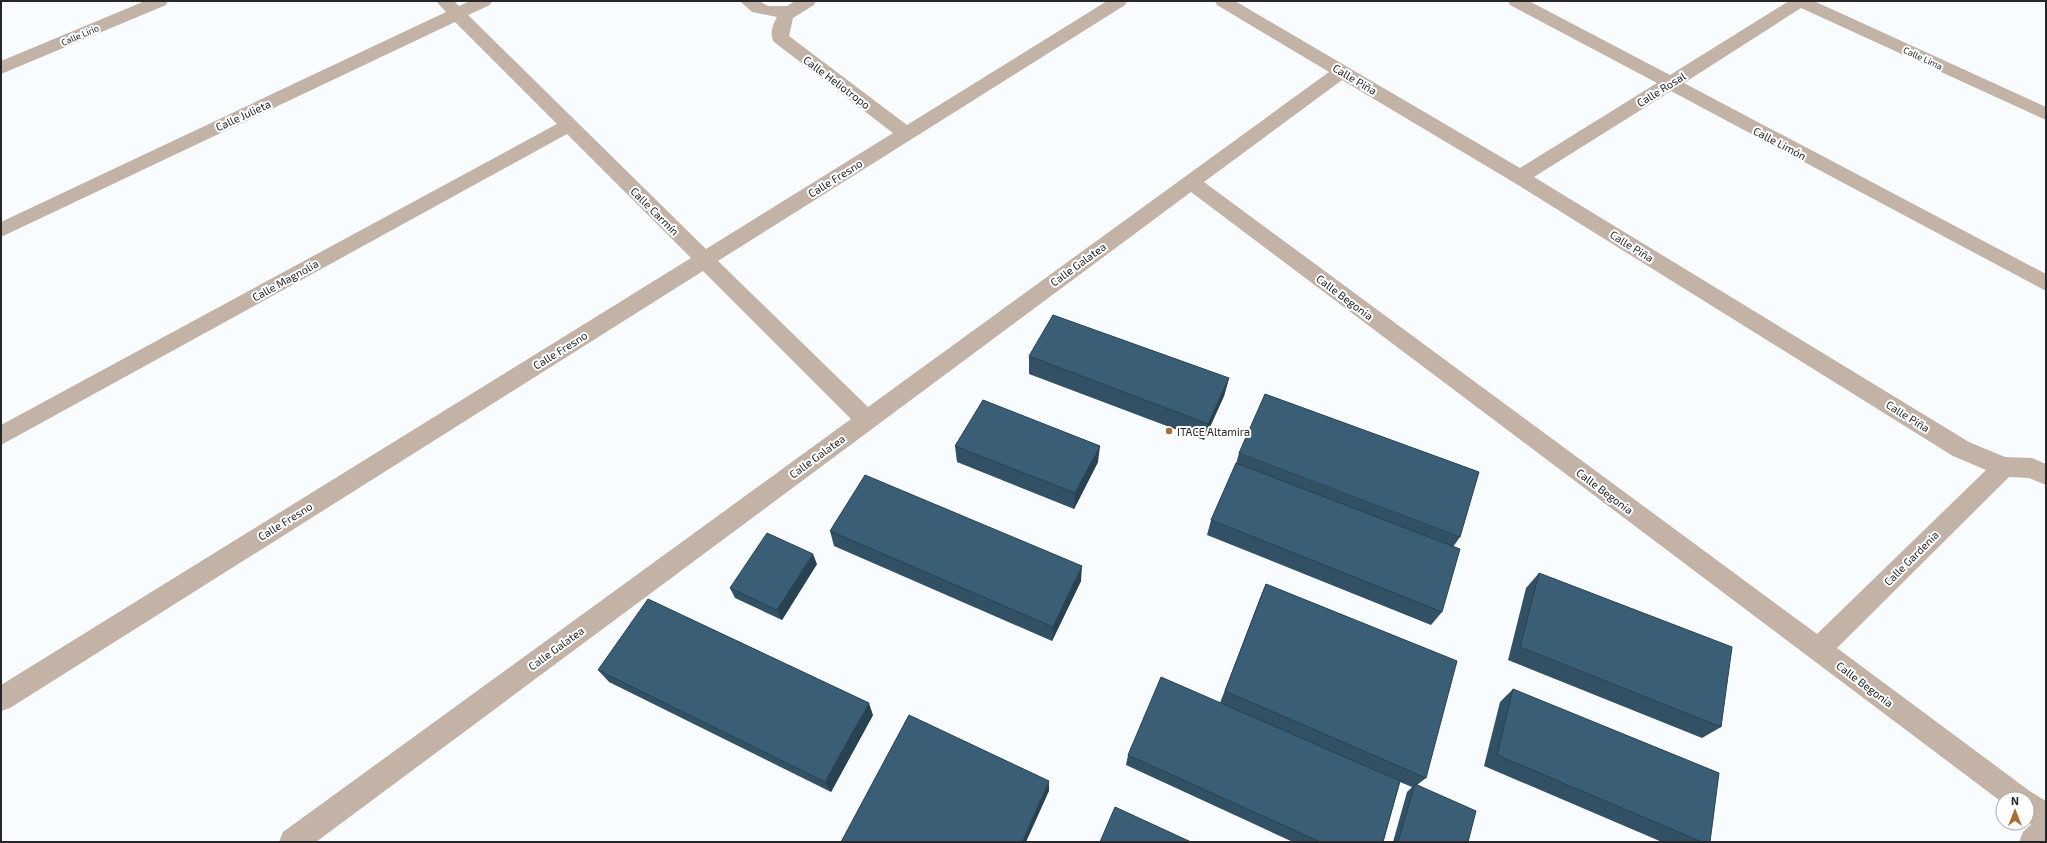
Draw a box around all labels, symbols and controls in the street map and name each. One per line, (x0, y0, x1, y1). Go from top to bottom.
street label: Calle Lirio (59, 22, 101, 48)
street label: Calle Lima (1902, 44, 1944, 72)
street label: Calle Heliotropo (801, 53, 873, 111)
street label: Calle Piña (1331, 61, 1379, 97)
street label: Calle Rosal (1634, 69, 1688, 109)
street label: Calle Julieta (213, 97, 273, 133)
street label: Calle Limón (1751, 124, 1809, 162)
street label: Calle Fresno (806, 156, 864, 200)
street label: Calle Carmín (628, 184, 682, 238)
street label: Calle Piña (1608, 228, 1656, 264)
street label: Calle Galatea (1048, 239, 1108, 289)
street label: Calle Magnolia (250, 256, 320, 304)
street label: Calle Begonia (1314, 272, 1376, 322)
street label: Calle Fresno (531, 328, 589, 372)
street label: Calle Piña (1884, 398, 1932, 434)
place label: ITACE Altamira (1177, 425, 1250, 438)
marker: ITACE Altamira (1164, 426, 1174, 436)
street label: Calle Galatea (787, 431, 847, 481)
street label: Calle Begonia (1574, 466, 1636, 516)
street label: Calle Fresno (256, 499, 314, 543)
street label: Calle Gardenia (1881, 528, 1941, 588)
street label: Calle Galatea (526, 623, 586, 673)
street label: Calle Begonia (1834, 659, 1896, 709)
north arrow (1995, 791, 2035, 831)
text: N (2011, 794, 2019, 807)

